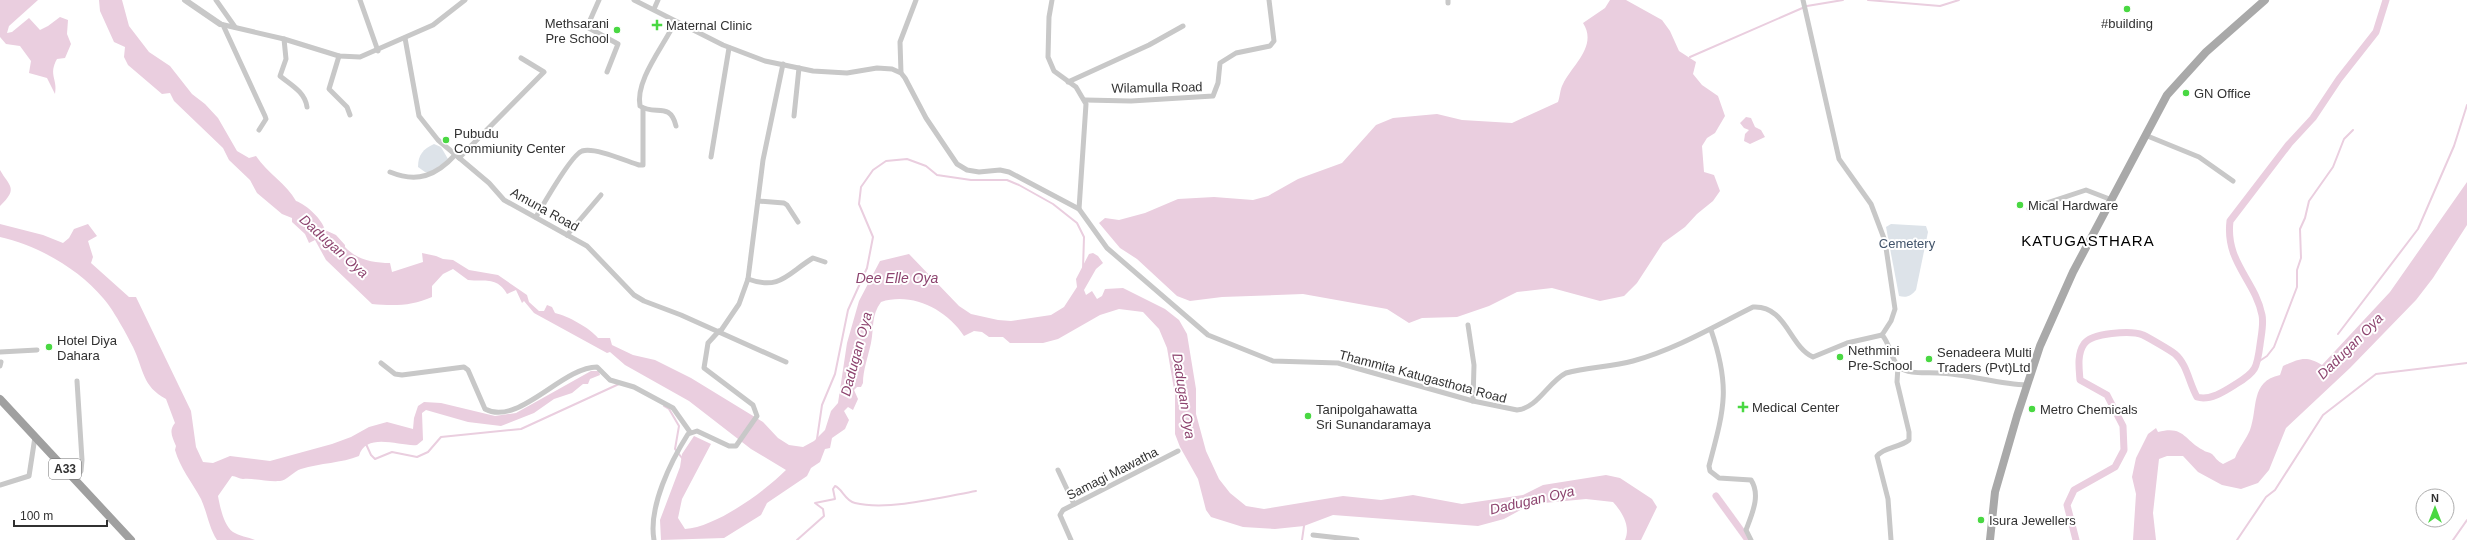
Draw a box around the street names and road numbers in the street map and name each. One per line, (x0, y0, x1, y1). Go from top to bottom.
street label: Wilamulla Road (1111, 79, 1203, 96)
street label: Amuna Road (508, 184, 582, 234)
street label: Thammita Katugasthota Road (1338, 347, 1508, 406)
street label: Samagi Mawatha (1064, 444, 1161, 503)
road number: A33 (49, 459, 81, 479)

